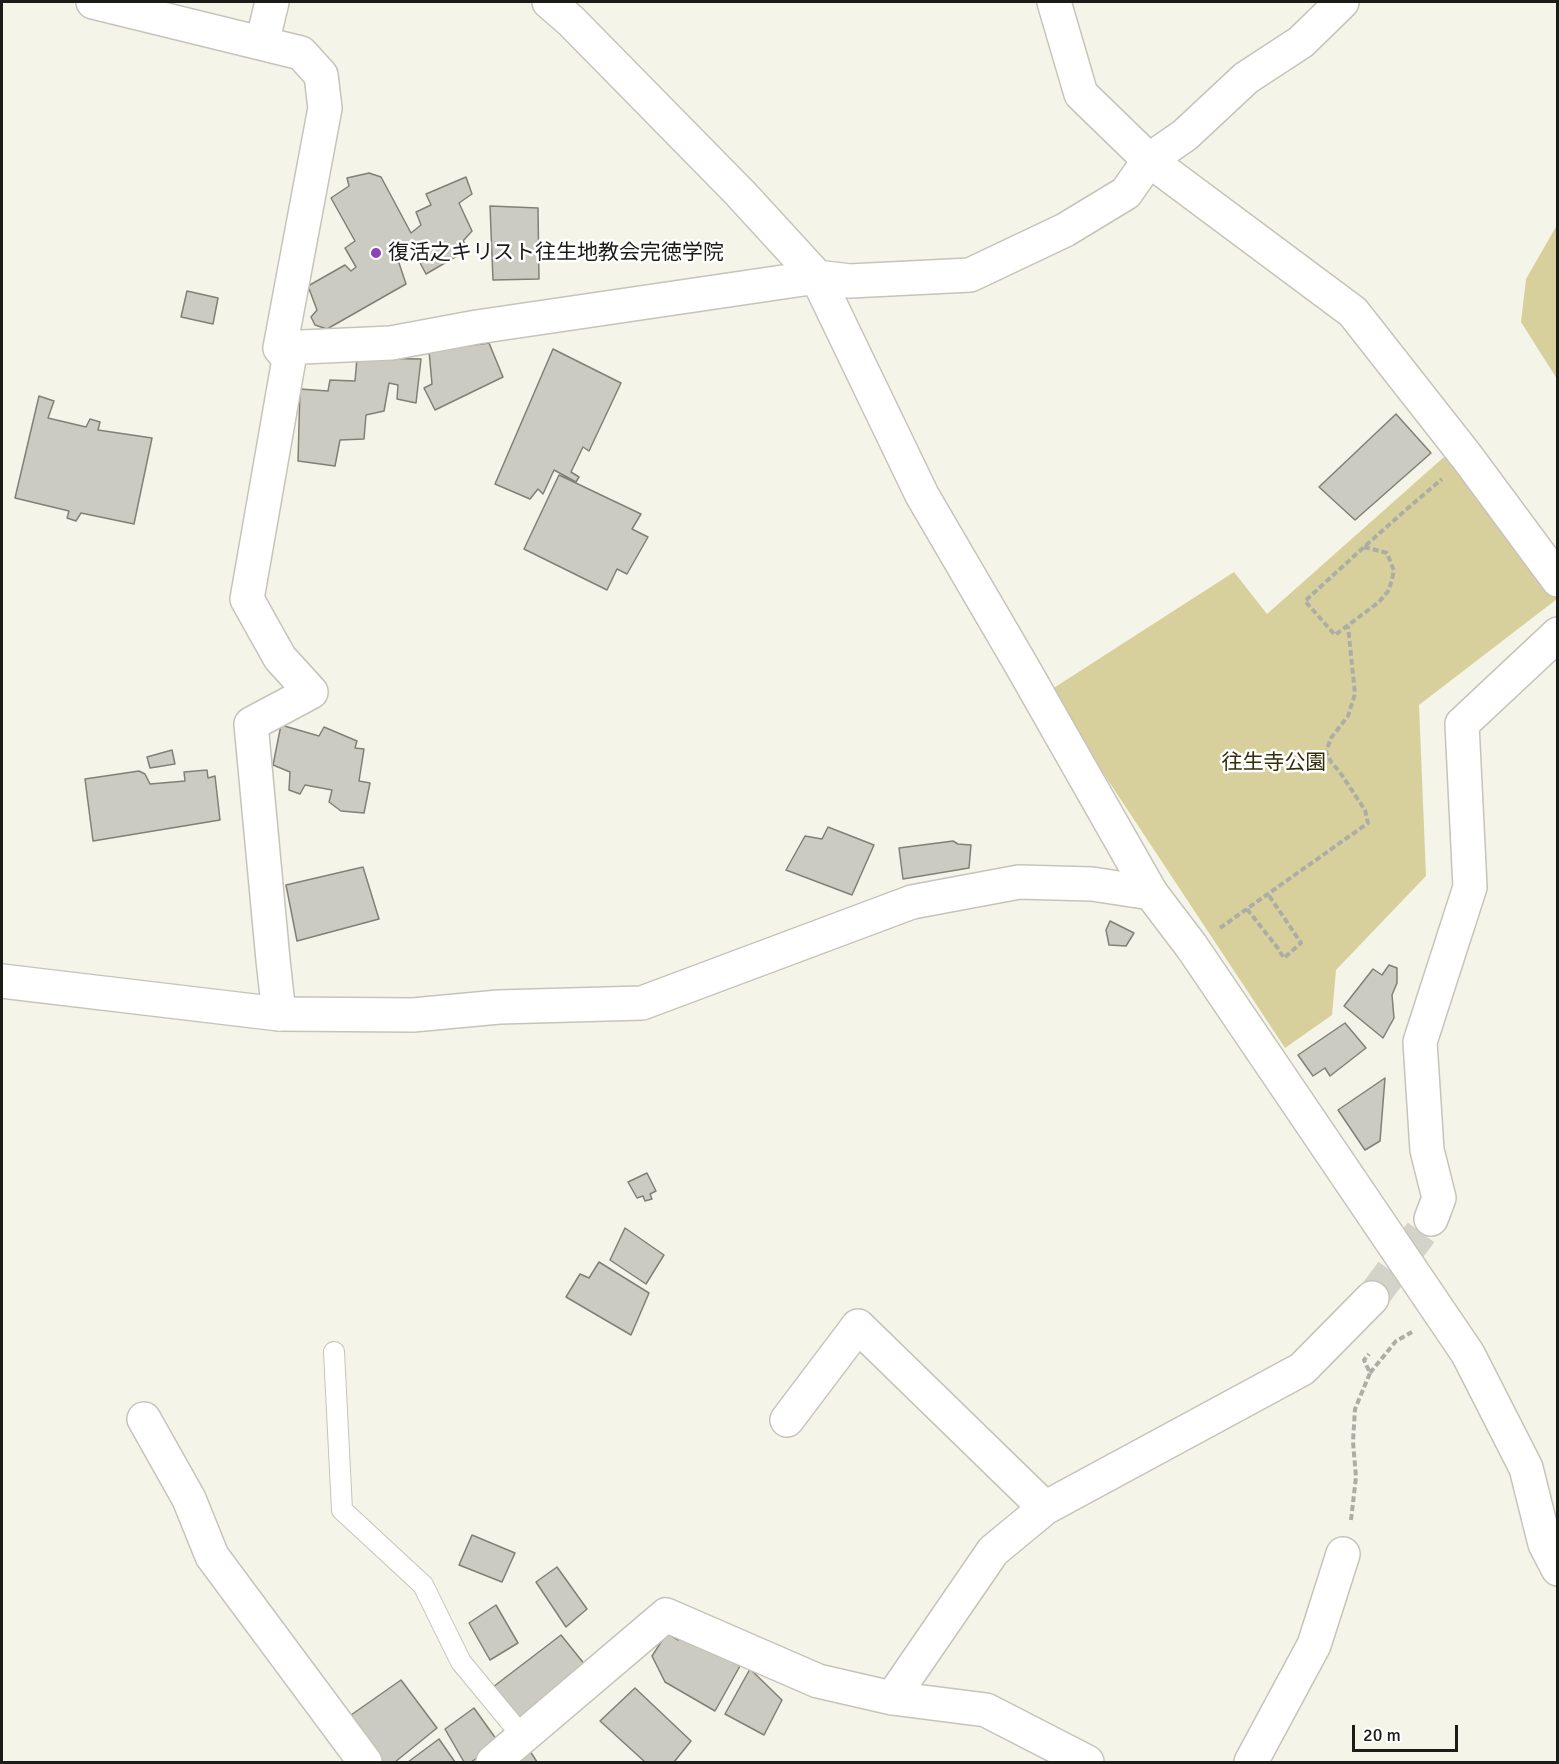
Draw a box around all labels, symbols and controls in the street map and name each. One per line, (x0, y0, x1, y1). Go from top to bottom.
place label: 復活之キリスト往生地教会完徳学院 (388, 240, 724, 266)
marker: 復活之キリスト往生地教会完徳学院 (369, 246, 383, 260)
park label: 往生寺公園 (1222, 750, 1326, 776)
scale bar (1355, 1713, 1462, 1751)
text: 20 m (1363, 1724, 1401, 1746)

